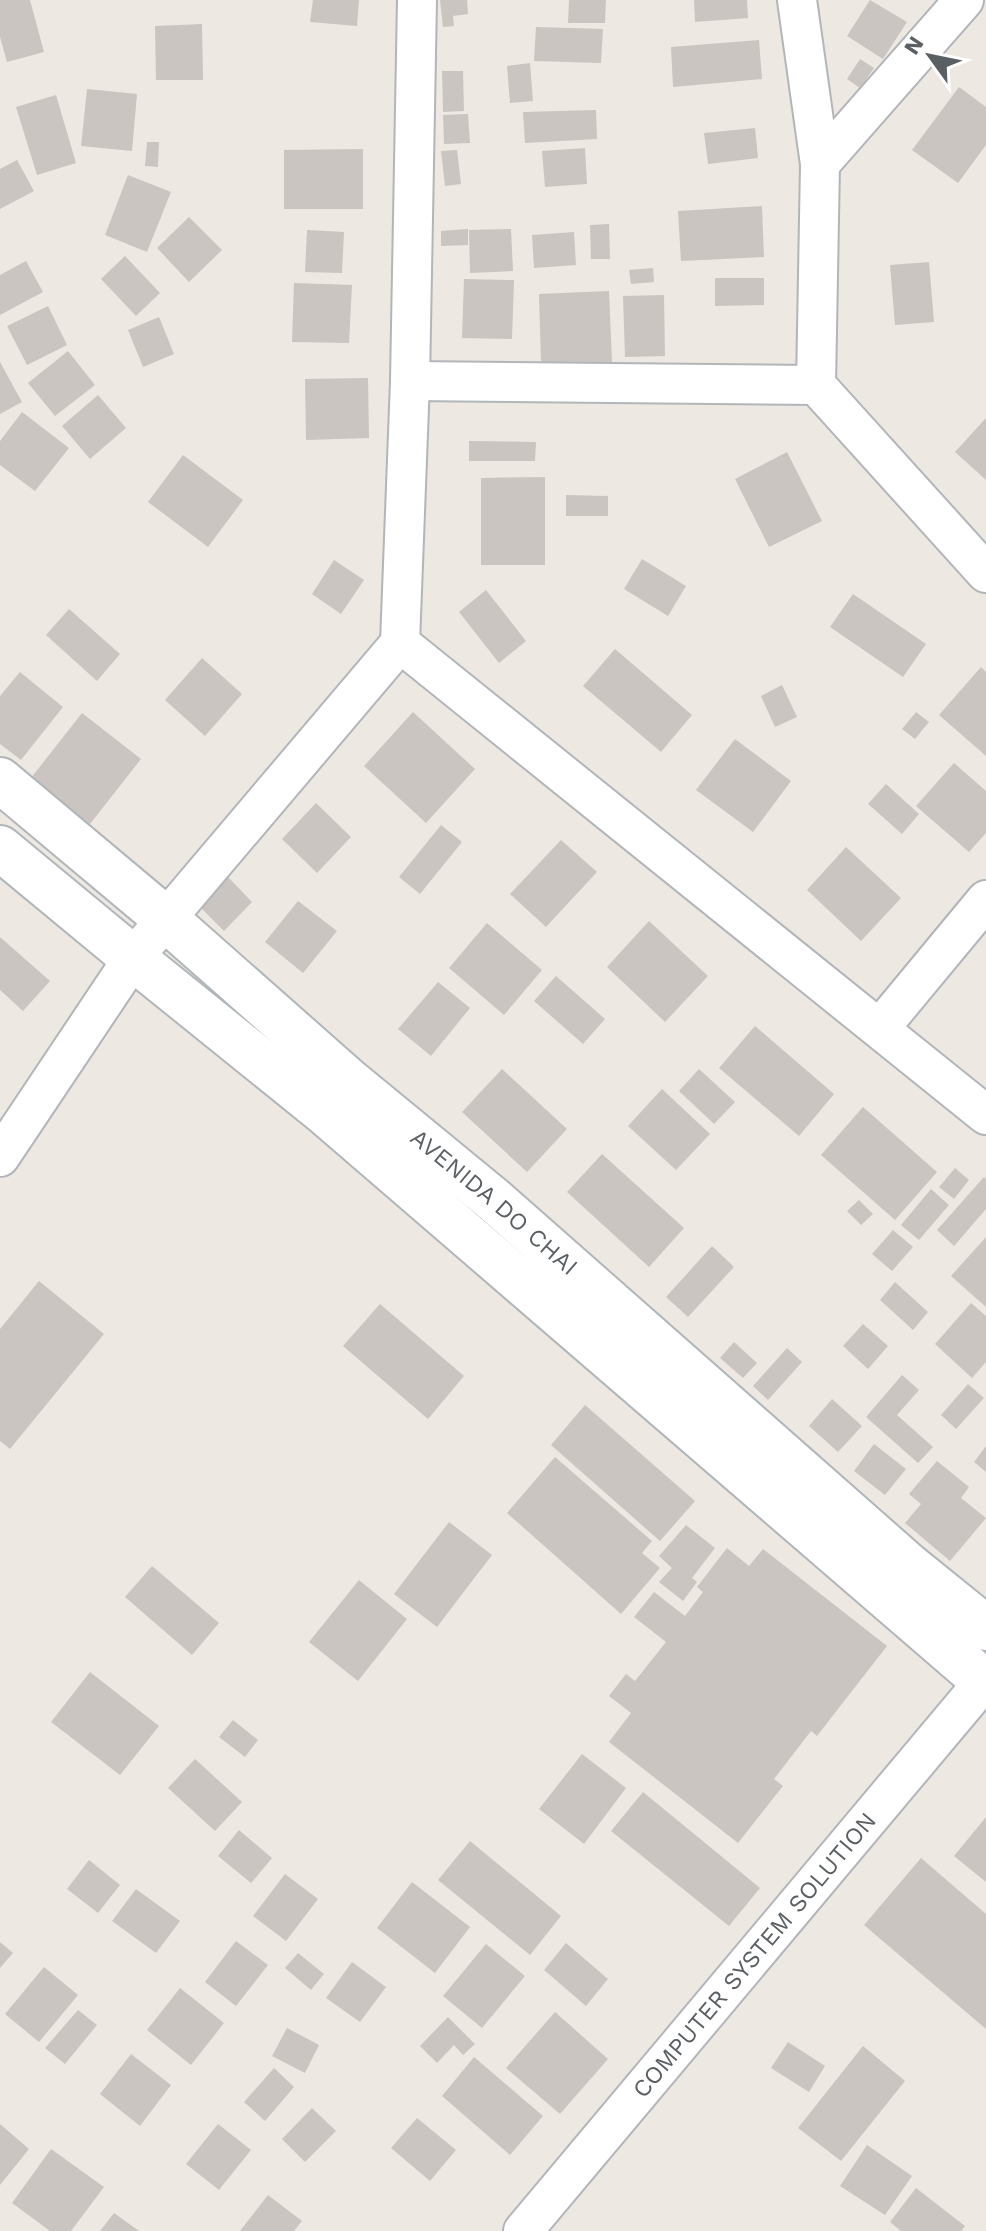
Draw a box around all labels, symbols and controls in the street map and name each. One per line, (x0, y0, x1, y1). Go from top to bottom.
north arrow (890, 16, 970, 96)
text: N (899, 32, 929, 59)
street label: AVENIDA DO CHAI (405, 1123, 583, 1281)
street label: COMPUTER SYSTEM SOLUTION (627, 1807, 882, 2103)

